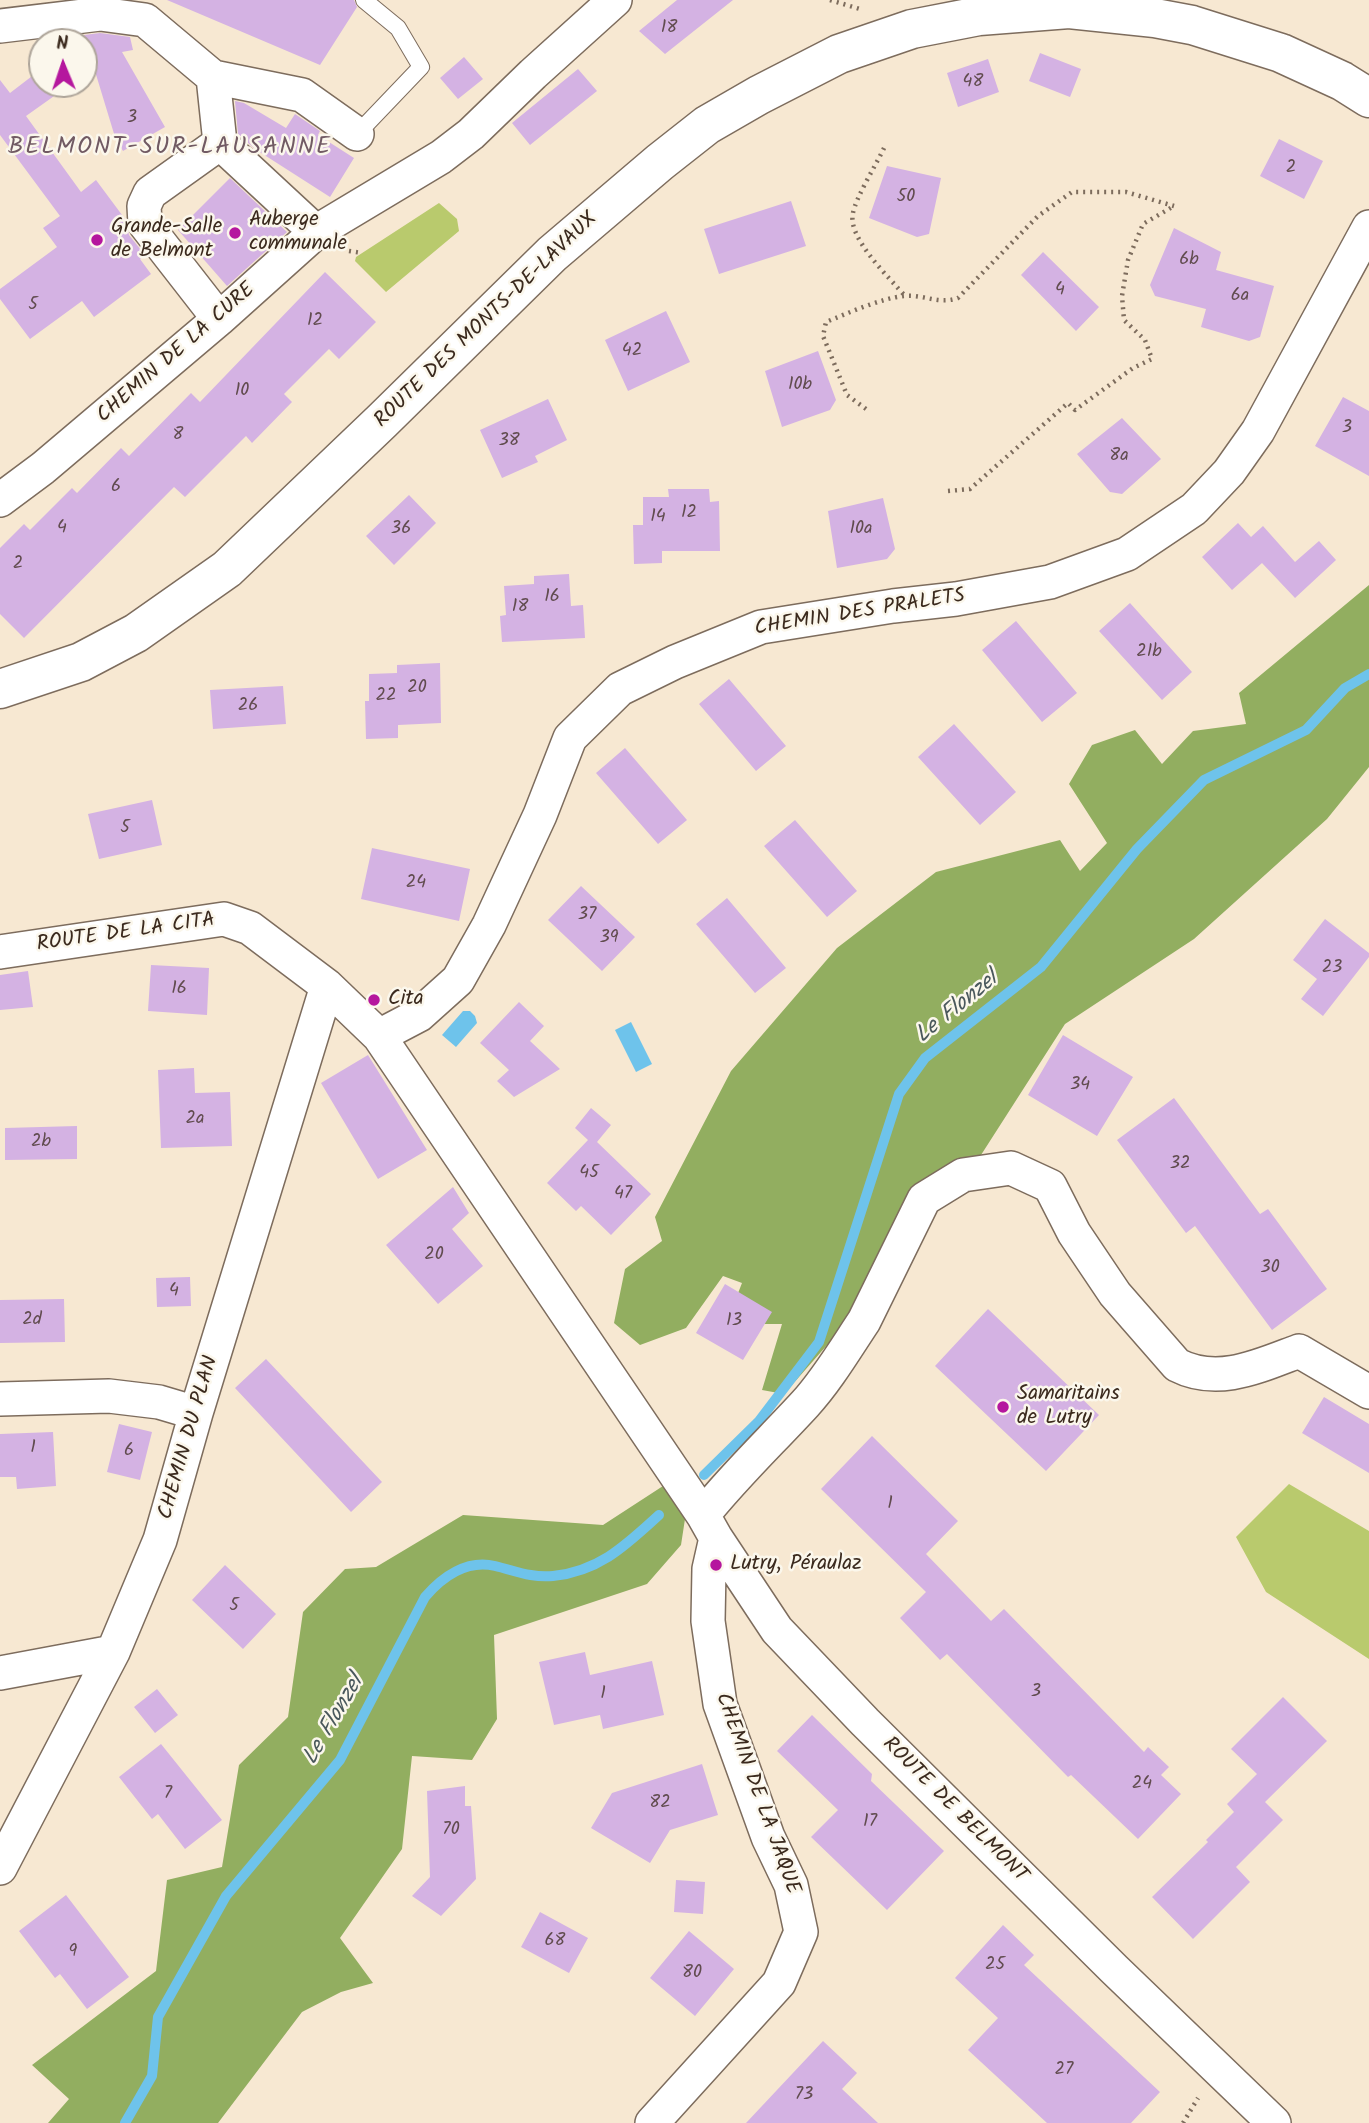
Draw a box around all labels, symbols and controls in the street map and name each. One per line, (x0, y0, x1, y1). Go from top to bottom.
house number: 18 (661, 18, 677, 40)
north arrow (28, 28, 98, 98)
text: N (56, 29, 69, 59)
house number: 48 (963, 72, 983, 94)
house number: 3 (127, 108, 137, 130)
district label: BELMONT-SUR-LAUSANNE (10, 135, 330, 163)
house number: 2 (1286, 158, 1296, 180)
house number: 50 (897, 187, 915, 209)
place label: Auberge communale (249, 208, 347, 258)
street label: ROUTE DES MONTS-DE-LAVAUX (370, 208, 604, 434)
place label: Grande-Salle de Belmont (111, 215, 222, 265)
marker: Auberge communale (227, 225, 243, 241)
marker: Grande-Salle de Belmont (89, 232, 105, 248)
house number: 6b (1179, 250, 1199, 272)
street label: CHEMIN DE LA CURE (93, 278, 261, 430)
house number: 4 (1055, 280, 1065, 302)
house number: 6a (1231, 286, 1249, 308)
house number: 5 (28, 295, 38, 317)
house number: 12 (307, 311, 323, 333)
house number: 42 (622, 341, 642, 363)
house number: 10b (788, 375, 812, 397)
house number: 10 (235, 381, 249, 403)
house number: 3 (1342, 418, 1352, 440)
house number: 8 (173, 425, 183, 447)
house number: 38 (498, 431, 520, 453)
house number: 8a (1109, 446, 1129, 468)
house number: 6 (111, 477, 121, 499)
house number: 12 (681, 503, 697, 525)
house number: 14 (650, 507, 666, 529)
house number: 4 (57, 518, 67, 540)
house number: 36 (391, 519, 411, 541)
house number: 10a (849, 519, 873, 541)
house number: 2 (13, 554, 23, 576)
street label: CHEMIN DES PRALETS (753, 585, 967, 643)
house number: 16 (544, 587, 560, 609)
house number: 18 (512, 597, 528, 619)
house number: 21b (1136, 642, 1162, 664)
house number: 20 (407, 678, 427, 700)
house number: 22 (376, 686, 396, 708)
house number: 26 (238, 696, 258, 718)
house number: 5 (120, 818, 130, 840)
house number: 24 (406, 873, 426, 895)
house number: 37 (578, 905, 596, 927)
street label: ROUTE DE LA CITA (35, 909, 217, 959)
house number: 39 (599, 928, 619, 950)
house number: 23 (1322, 958, 1342, 980)
water label: Le Flonzel (911, 967, 1005, 1051)
house number: 16 (171, 979, 187, 1001)
place label: Cita (388, 987, 424, 1013)
marker: Cita (366, 992, 382, 1008)
house number: 34 (1070, 1075, 1090, 1097)
house number: 2a (186, 1109, 204, 1131)
house number: 2b (31, 1132, 51, 1154)
house number: 32 (1170, 1154, 1190, 1176)
house number: 45 (579, 1163, 599, 1185)
house number: 47 (614, 1184, 632, 1206)
house number: 20 (424, 1245, 444, 1267)
house number: 30 (1260, 1258, 1280, 1280)
house number: 4 (169, 1281, 179, 1303)
house number: 2d (22, 1310, 42, 1332)
house number: 13 (726, 1311, 742, 1333)
street label: CHEMIN DU PLAN (155, 1353, 225, 1523)
place label: Samaritains de Lutry (1017, 1382, 1120, 1432)
marker: Samaritains de Lutry (995, 1399, 1011, 1415)
house number: 1 (30, 1438, 36, 1460)
house number: 6 (124, 1441, 134, 1463)
house number: 1 (887, 1494, 893, 1516)
place label: Lutry, Péraulaz (730, 1552, 861, 1578)
marker: Lutry, Péraulaz (708, 1557, 724, 1573)
house number: 5 (229, 1596, 239, 1618)
water label: Le Flonzel (298, 1671, 372, 1771)
house number: 3 (1031, 1682, 1041, 1704)
house number: 1 (600, 1684, 606, 1706)
street label: CHEMIN DE LA JAQUE (708, 1690, 804, 1898)
street label: ROUTE DE BELMONT (876, 1733, 1032, 1889)
house number: 24 (1132, 1774, 1152, 1796)
house number: 7 (164, 1784, 172, 1806)
house number: 82 (649, 1793, 671, 1815)
house number: 17 (863, 1812, 877, 1834)
house number: 70 (442, 1820, 460, 1842)
house number: 68 (545, 1931, 565, 1953)
house number: 9 (69, 1942, 77, 1964)
house number: 25 (985, 1955, 1005, 1977)
house number: 80 (682, 1963, 702, 1985)
house number: 27 (1055, 2060, 1073, 2082)
house number: 73 (795, 2085, 813, 2107)

